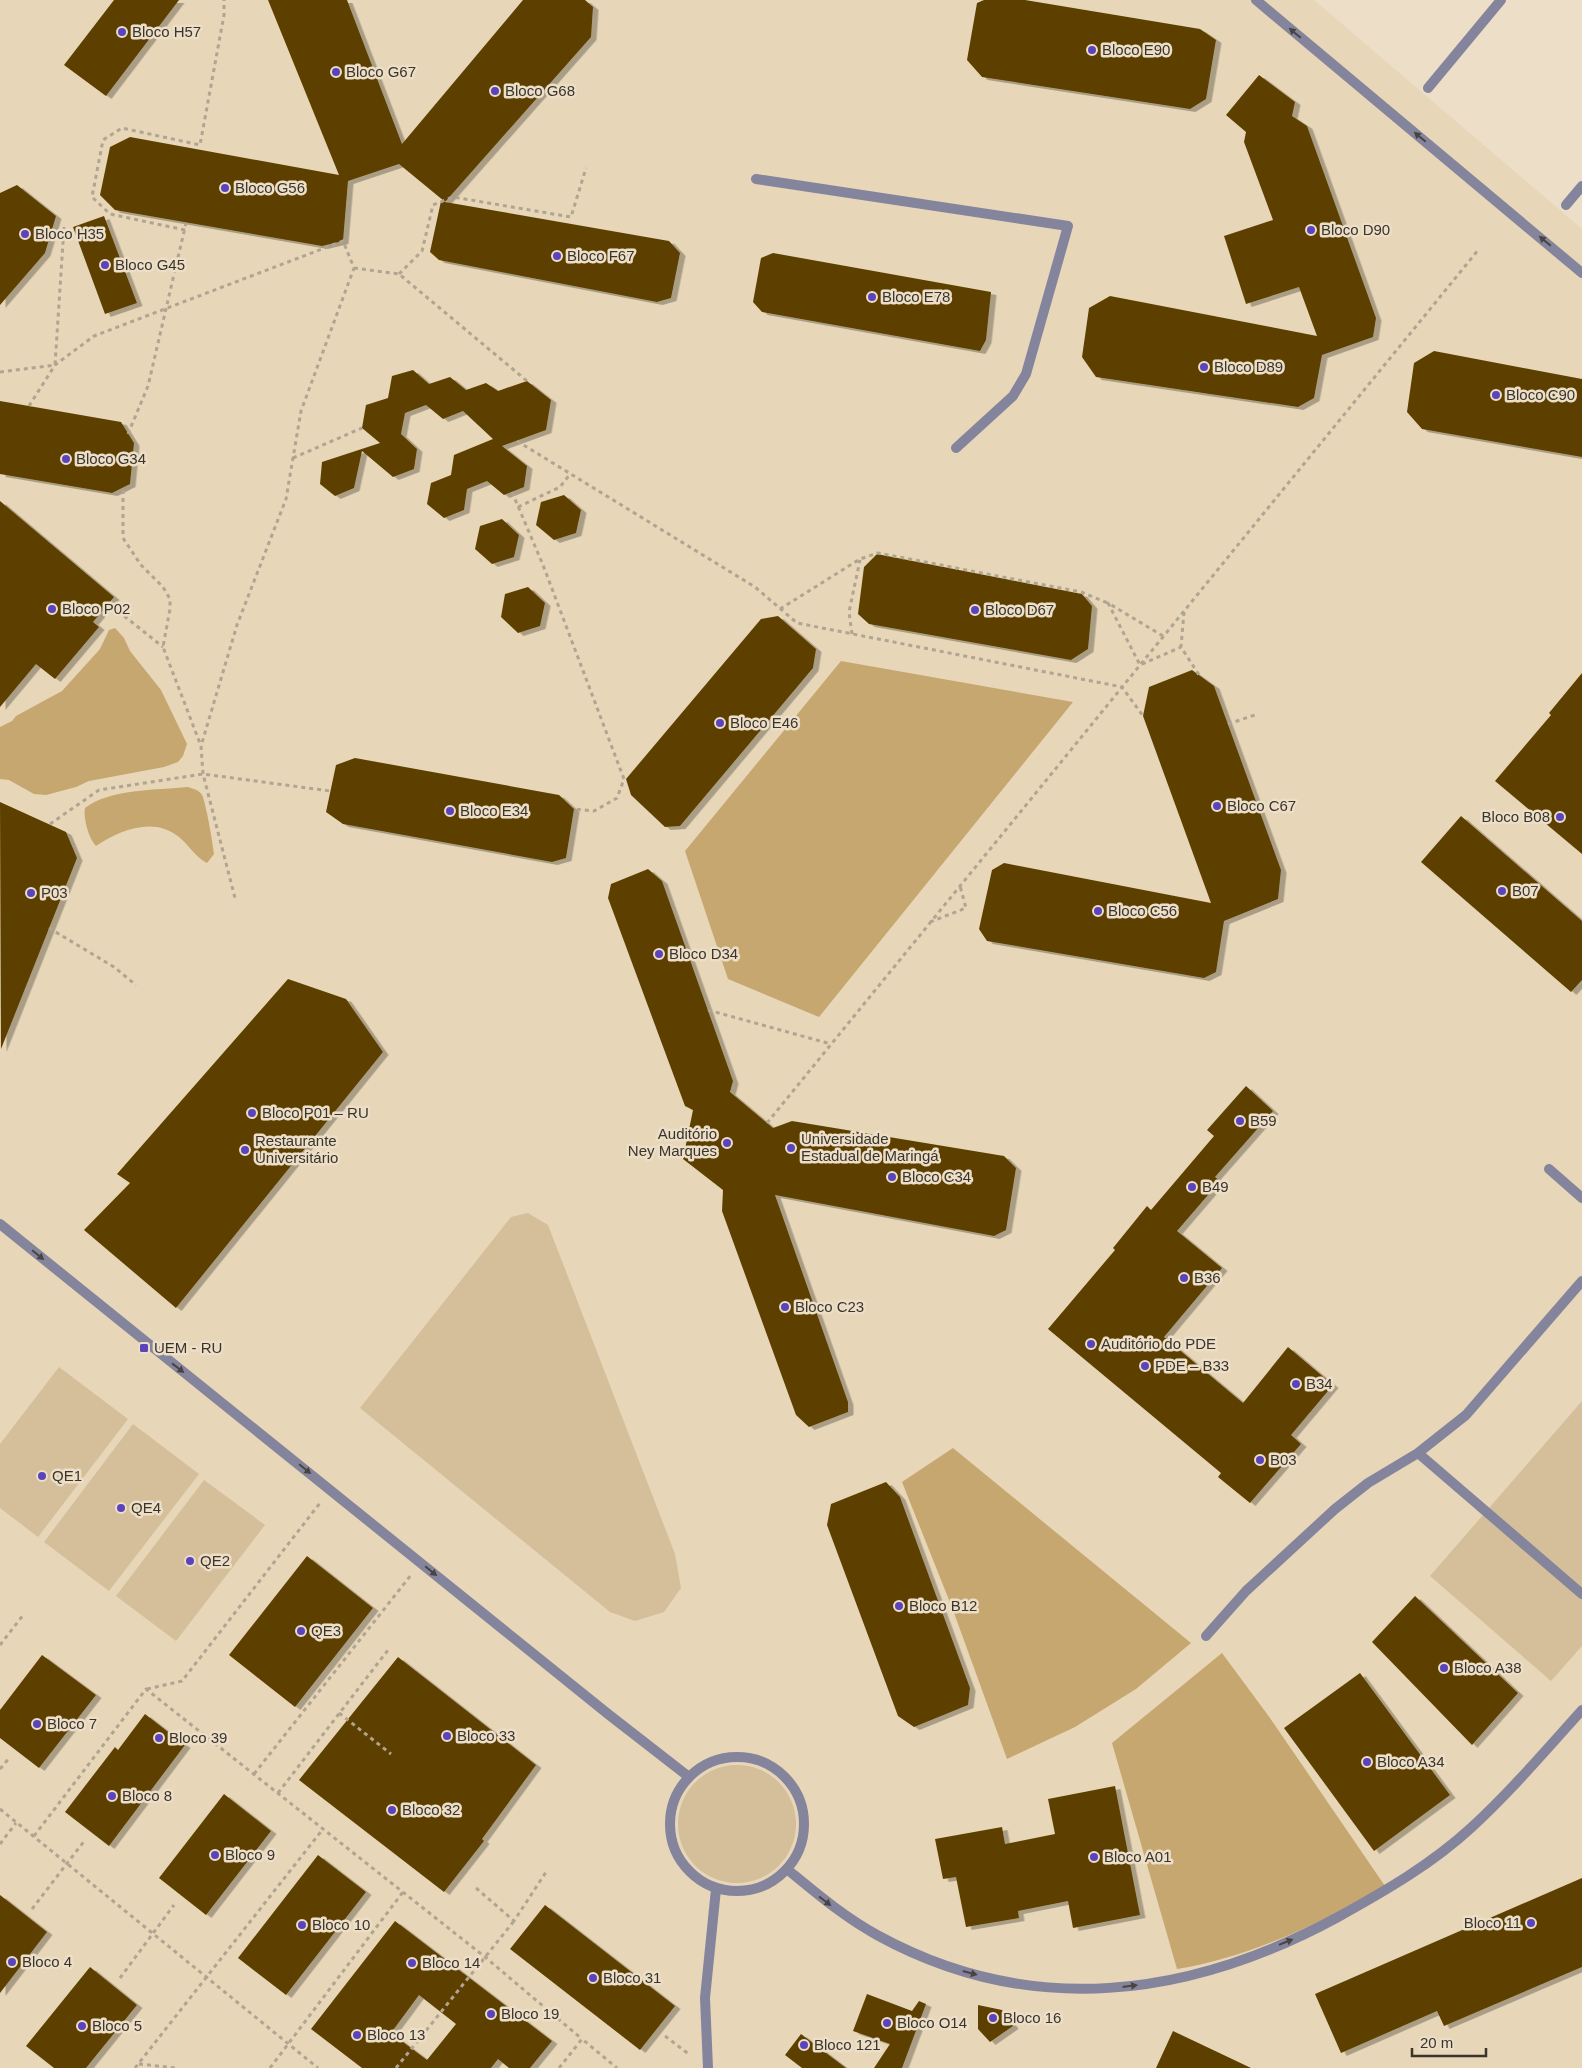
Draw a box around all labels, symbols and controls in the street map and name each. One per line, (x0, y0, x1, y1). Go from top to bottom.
place label: Bloco H57 (132, 23, 201, 40)
marker: Bloco H57 (116, 26, 128, 38)
one-way arrow (1289, 27, 1302, 38)
place label: Bloco E90 (1102, 41, 1170, 58)
marker: Bloco E90 (1086, 44, 1098, 56)
place label: Bloco G67 (346, 63, 416, 80)
marker: Bloco G67 (330, 66, 342, 78)
place label: Bloco G68 (505, 82, 575, 99)
marker: Bloco G68 (489, 85, 501, 97)
one-way arrow (1414, 132, 1426, 143)
place label: Bloco G56 (235, 179, 305, 196)
marker: Bloco G56 (219, 182, 231, 194)
place label: Bloco D90 (1321, 221, 1390, 238)
marker: Bloco D90 (1305, 224, 1317, 236)
place label: Bloco H35 (35, 225, 104, 242)
marker: Bloco H35 (19, 228, 31, 240)
one-way arrow (1538, 236, 1551, 247)
place label: Bloco F67 (567, 247, 635, 264)
marker: Bloco F67 (551, 250, 563, 262)
place label: Bloco G45 (115, 256, 185, 273)
marker: Bloco G45 (99, 259, 111, 271)
place label: Bloco E78 (882, 288, 950, 305)
marker: Bloco E78 (866, 291, 878, 303)
place label: Bloco D89 (1214, 358, 1283, 375)
marker: Bloco D89 (1198, 361, 1210, 373)
place label: Bloco C90 (1506, 386, 1575, 403)
marker: Bloco C90 (1490, 389, 1502, 401)
place label: Bloco G34 (76, 450, 146, 467)
marker: Bloco G34 (60, 453, 72, 465)
place label: Bloco P02 (62, 600, 130, 617)
place label: Bloco D67 (985, 601, 1054, 618)
marker: Bloco P02 (46, 603, 58, 615)
marker: Bloco D67 (969, 604, 981, 616)
place label: Bloco E46 (730, 714, 798, 731)
marker: Bloco E46 (714, 717, 726, 729)
place label: Bloco C67 (1227, 797, 1296, 814)
marker: Bloco C67 (1211, 800, 1223, 812)
place label: Bloco E34 (460, 802, 528, 819)
marker: Bloco E34 (444, 805, 456, 817)
place label: Bloco B08 (1482, 808, 1550, 825)
marker: Bloco B08 (1554, 811, 1566, 823)
place label: B07 (1512, 882, 1539, 899)
place label: P03 (41, 884, 68, 901)
marker: B07 (1496, 885, 1508, 897)
marker: P03 (25, 887, 37, 899)
place label: Bloco C56 (1108, 902, 1177, 919)
marker: Bloco C56 (1092, 905, 1104, 917)
place label: Bloco D34 (669, 945, 738, 962)
marker: Bloco D34 (653, 948, 665, 960)
place label: Bloco P01 – RU (262, 1104, 369, 1121)
marker: Bloco P01 – RU (246, 1107, 258, 1119)
place label: B59 (1250, 1112, 1277, 1129)
marker: B59 (1234, 1115, 1246, 1127)
place label: Auditório Ney Marques (628, 1125, 717, 1159)
place label: Universidade Estadual de Maringá (801, 1130, 939, 1164)
place label: Restaurante Universitário (255, 1132, 338, 1166)
marker: Auditório Ney Marques (721, 1137, 733, 1149)
marker: Universidade Estadual de Maringá (785, 1142, 797, 1154)
marker: Restaurante Universitário (239, 1144, 251, 1156)
place label: Bloco C34 (902, 1168, 971, 1185)
marker: Bloco C34 (886, 1171, 898, 1183)
place label: B49 (1202, 1178, 1229, 1195)
marker: B49 (1186, 1181, 1198, 1193)
one-way arrow (31, 1249, 44, 1260)
place label: B36 (1194, 1269, 1221, 1286)
marker: B36 (1178, 1272, 1190, 1284)
place label: Bloco C23 (795, 1298, 864, 1315)
marker: Bloco C23 (779, 1301, 791, 1313)
place label: Auditório do PDE (1101, 1335, 1216, 1352)
marker: Auditório do PDE (1085, 1338, 1097, 1350)
place label: UEM - RU (154, 1339, 222, 1356)
marker: UEM - RU (138, 1342, 150, 1354)
place label: PDE – B33 (1155, 1357, 1229, 1374)
marker: PDE – B33 (1139, 1360, 1151, 1372)
one-way arrow (171, 1362, 184, 1373)
place label: B34 (1306, 1375, 1333, 1392)
marker: B34 (1290, 1378, 1302, 1390)
place label: B03 (1270, 1451, 1297, 1468)
marker: B03 (1254, 1454, 1266, 1466)
one-way arrow (299, 1463, 312, 1474)
place label: QE1 (52, 1467, 82, 1484)
marker: QE1 (36, 1470, 48, 1482)
place label: QE4 (131, 1499, 161, 1516)
marker: QE4 (115, 1502, 127, 1514)
place label: QE2 (200, 1552, 230, 1569)
marker: QE2 (184, 1555, 196, 1567)
one-way arrow (425, 1566, 438, 1577)
place label: Bloco B12 (909, 1597, 977, 1614)
marker: Bloco B12 (893, 1600, 905, 1612)
place label: QE3 (311, 1622, 341, 1639)
marker: QE3 (295, 1625, 307, 1637)
place label: Bloco A38 (1454, 1659, 1522, 1676)
marker: Bloco A38 (1438, 1662, 1450, 1674)
place label: Bloco 7 (47, 1715, 97, 1732)
marker: Bloco 7 (31, 1718, 43, 1730)
place label: Bloco 33 (457, 1727, 515, 1744)
place label: Bloco 39 (169, 1729, 227, 1746)
marker: Bloco 33 (441, 1730, 453, 1742)
marker: Bloco 39 (153, 1732, 165, 1744)
place label: Bloco A34 (1377, 1753, 1445, 1770)
marker: Bloco A34 (1361, 1756, 1373, 1768)
place label: Bloco 8 (122, 1787, 172, 1804)
marker: Bloco 8 (106, 1790, 118, 1802)
place label: Bloco 32 (402, 1801, 460, 1818)
marker: Bloco 32 (386, 1804, 398, 1816)
place label: Bloco 9 (225, 1846, 275, 1863)
place label: Bloco A01 (1104, 1848, 1172, 1865)
marker: Bloco 9 (209, 1849, 221, 1861)
marker: Bloco A01 (1088, 1851, 1100, 1863)
one-way arrow (818, 1895, 831, 1906)
place label: Bloco 11 (1464, 1914, 1521, 1931)
place label: Bloco 10 (312, 1916, 370, 1933)
marker: Bloco 11 (1525, 1917, 1537, 1929)
marker: Bloco 10 (296, 1919, 308, 1931)
one-way arrow (1279, 1938, 1293, 1946)
place label: Bloco 4 (22, 1953, 72, 1970)
place label: Bloco 14 (422, 1954, 480, 1971)
marker: Bloco 4 (6, 1956, 18, 1968)
marker: Bloco 14 (406, 1957, 418, 1969)
place label: Bloco 31 (603, 1969, 661, 1986)
one-way arrow (962, 1969, 977, 1977)
marker: Bloco 31 (587, 1972, 599, 1984)
one-way arrow (1123, 1982, 1139, 1990)
place label: Bloco 19 (501, 2005, 559, 2022)
marker: Bloco 19 (485, 2008, 497, 2020)
place label: Bloco 16 (1003, 2009, 1061, 2026)
marker: Bloco 16 (987, 2012, 999, 2024)
place label: Bloco O14 (897, 2014, 967, 2031)
place label: Bloco 5 (92, 2017, 142, 2034)
marker: Bloco O14 (881, 2017, 893, 2029)
marker: Bloco 5 (76, 2020, 88, 2032)
place label: Bloco 13 (367, 2026, 425, 2043)
scale bar (1412, 2026, 1486, 2058)
marker: Bloco 13 (351, 2029, 363, 2041)
text: 20 m (1420, 2034, 1453, 2051)
place label: Bloco 121 (814, 2036, 881, 2053)
marker: Bloco 121 (798, 2039, 810, 2051)

